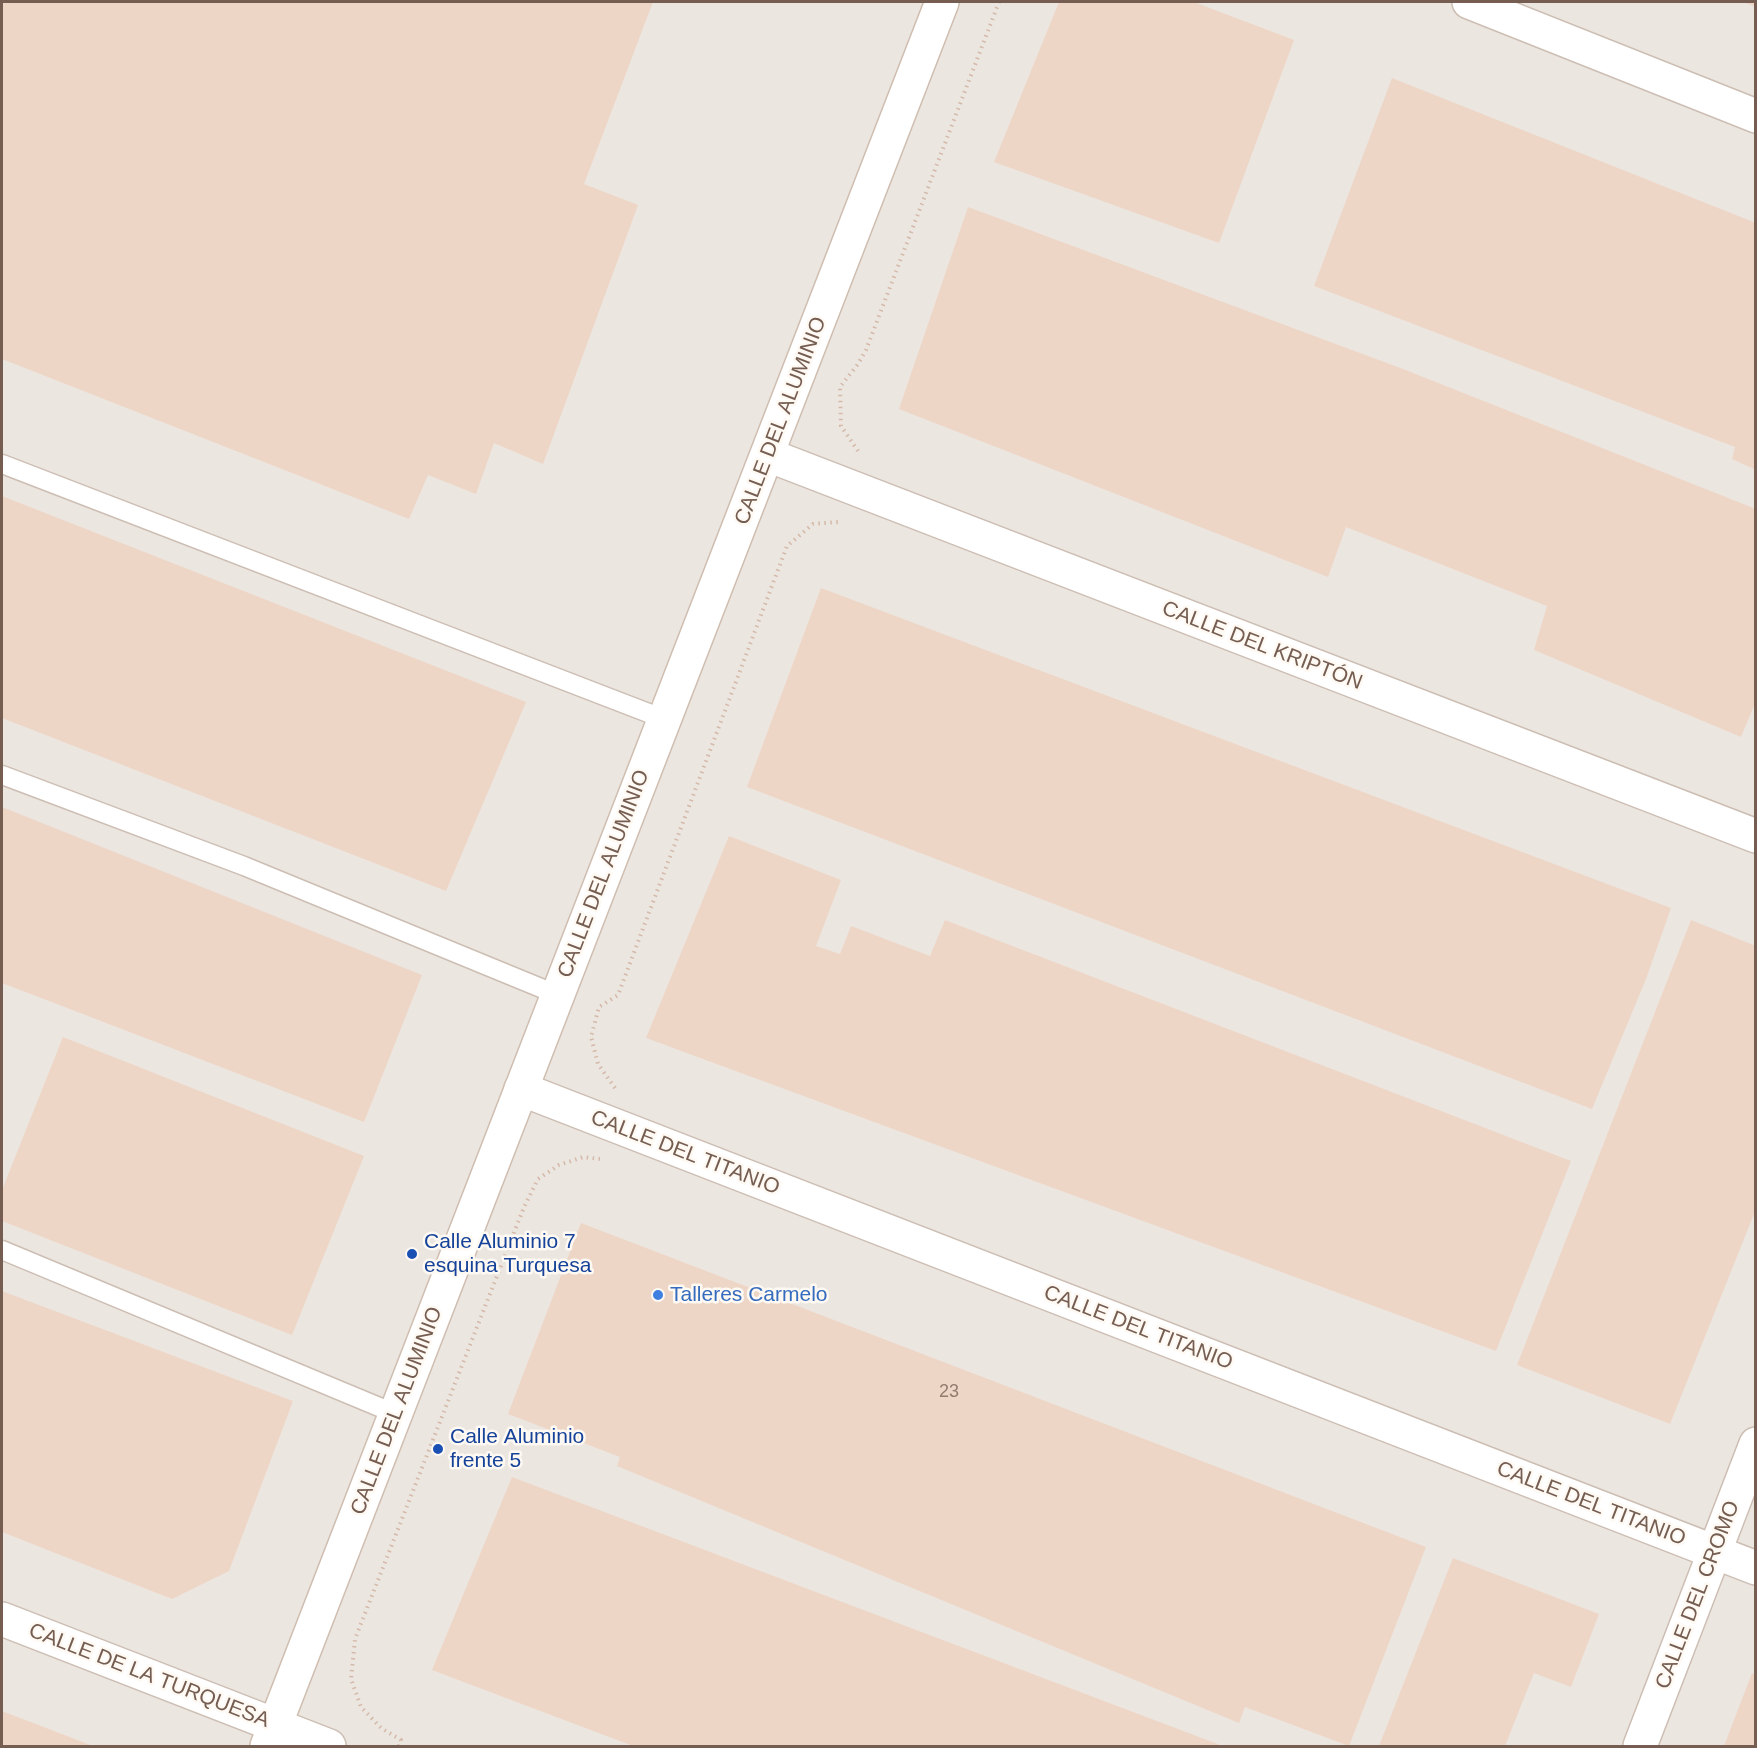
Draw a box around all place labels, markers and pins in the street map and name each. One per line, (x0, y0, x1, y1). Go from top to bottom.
place label: Calle Aluminio 7 esquina Turquesa (424, 1229, 591, 1279)
marker: Calle Aluminio 7 esquina Turquesa (405, 1247, 419, 1261)
place label: Talleres Carmelo (670, 1282, 828, 1308)
marker: Talleres Carmelo (651, 1288, 665, 1302)
place label: Calle Aluminio frente 5 (450, 1424, 584, 1474)
marker: Calle Aluminio frente 5 (431, 1442, 445, 1456)

